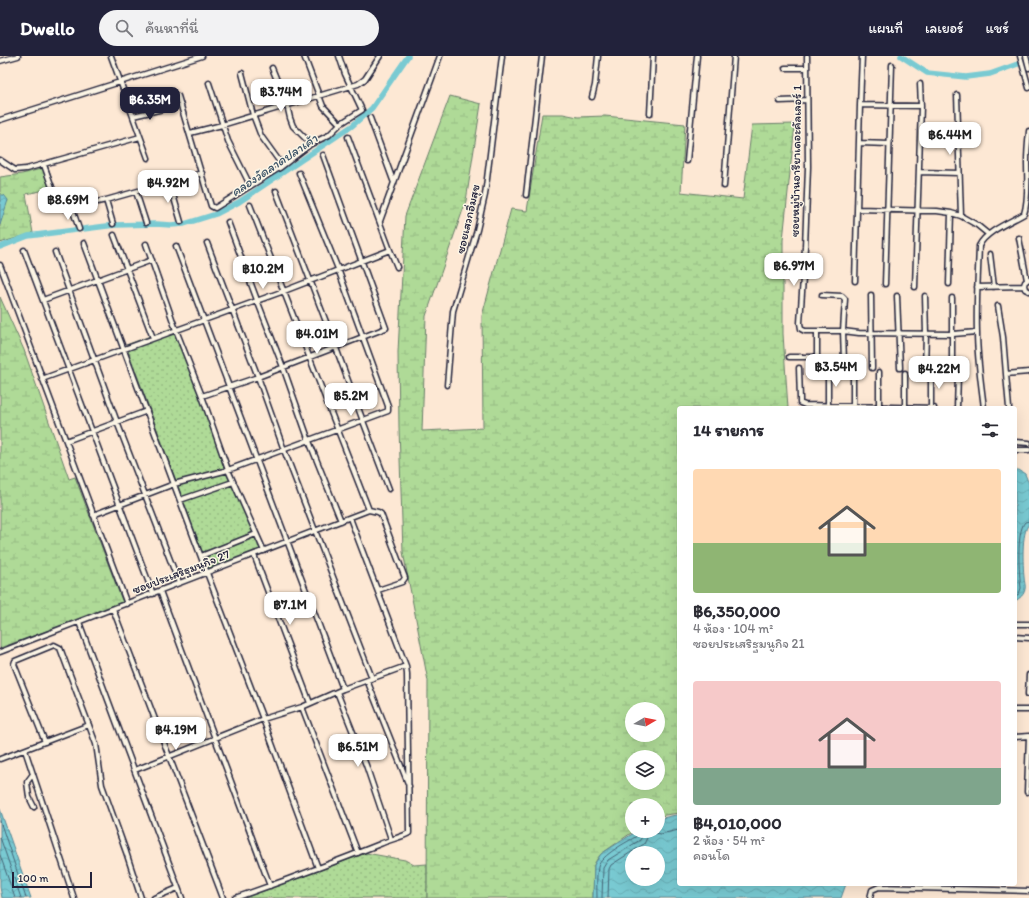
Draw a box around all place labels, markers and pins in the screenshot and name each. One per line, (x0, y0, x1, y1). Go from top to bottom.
pin: ฿3.74M (248, 79, 314, 113)
pin: ฿6.35M (117, 87, 183, 121)
pin: ฿6.44M (917, 122, 983, 156)
pin: ฿4.92M (135, 170, 201, 204)
pin: ฿8.69M (35, 187, 101, 221)
pin: ฿6.97M (761, 253, 827, 287)
pin: ฿10.2M (230, 256, 296, 290)
pin: ฿4.01M (284, 321, 350, 355)
pin: ฿3.54M (803, 354, 869, 388)
pin: ฿4.22M (906, 356, 972, 390)
pin: ฿5.2M (323, 383, 379, 417)
pin: ฿7.1M (262, 592, 318, 626)
pin: ฿4.19M (143, 717, 209, 751)
pin: ฿6.51M (325, 734, 391, 768)

